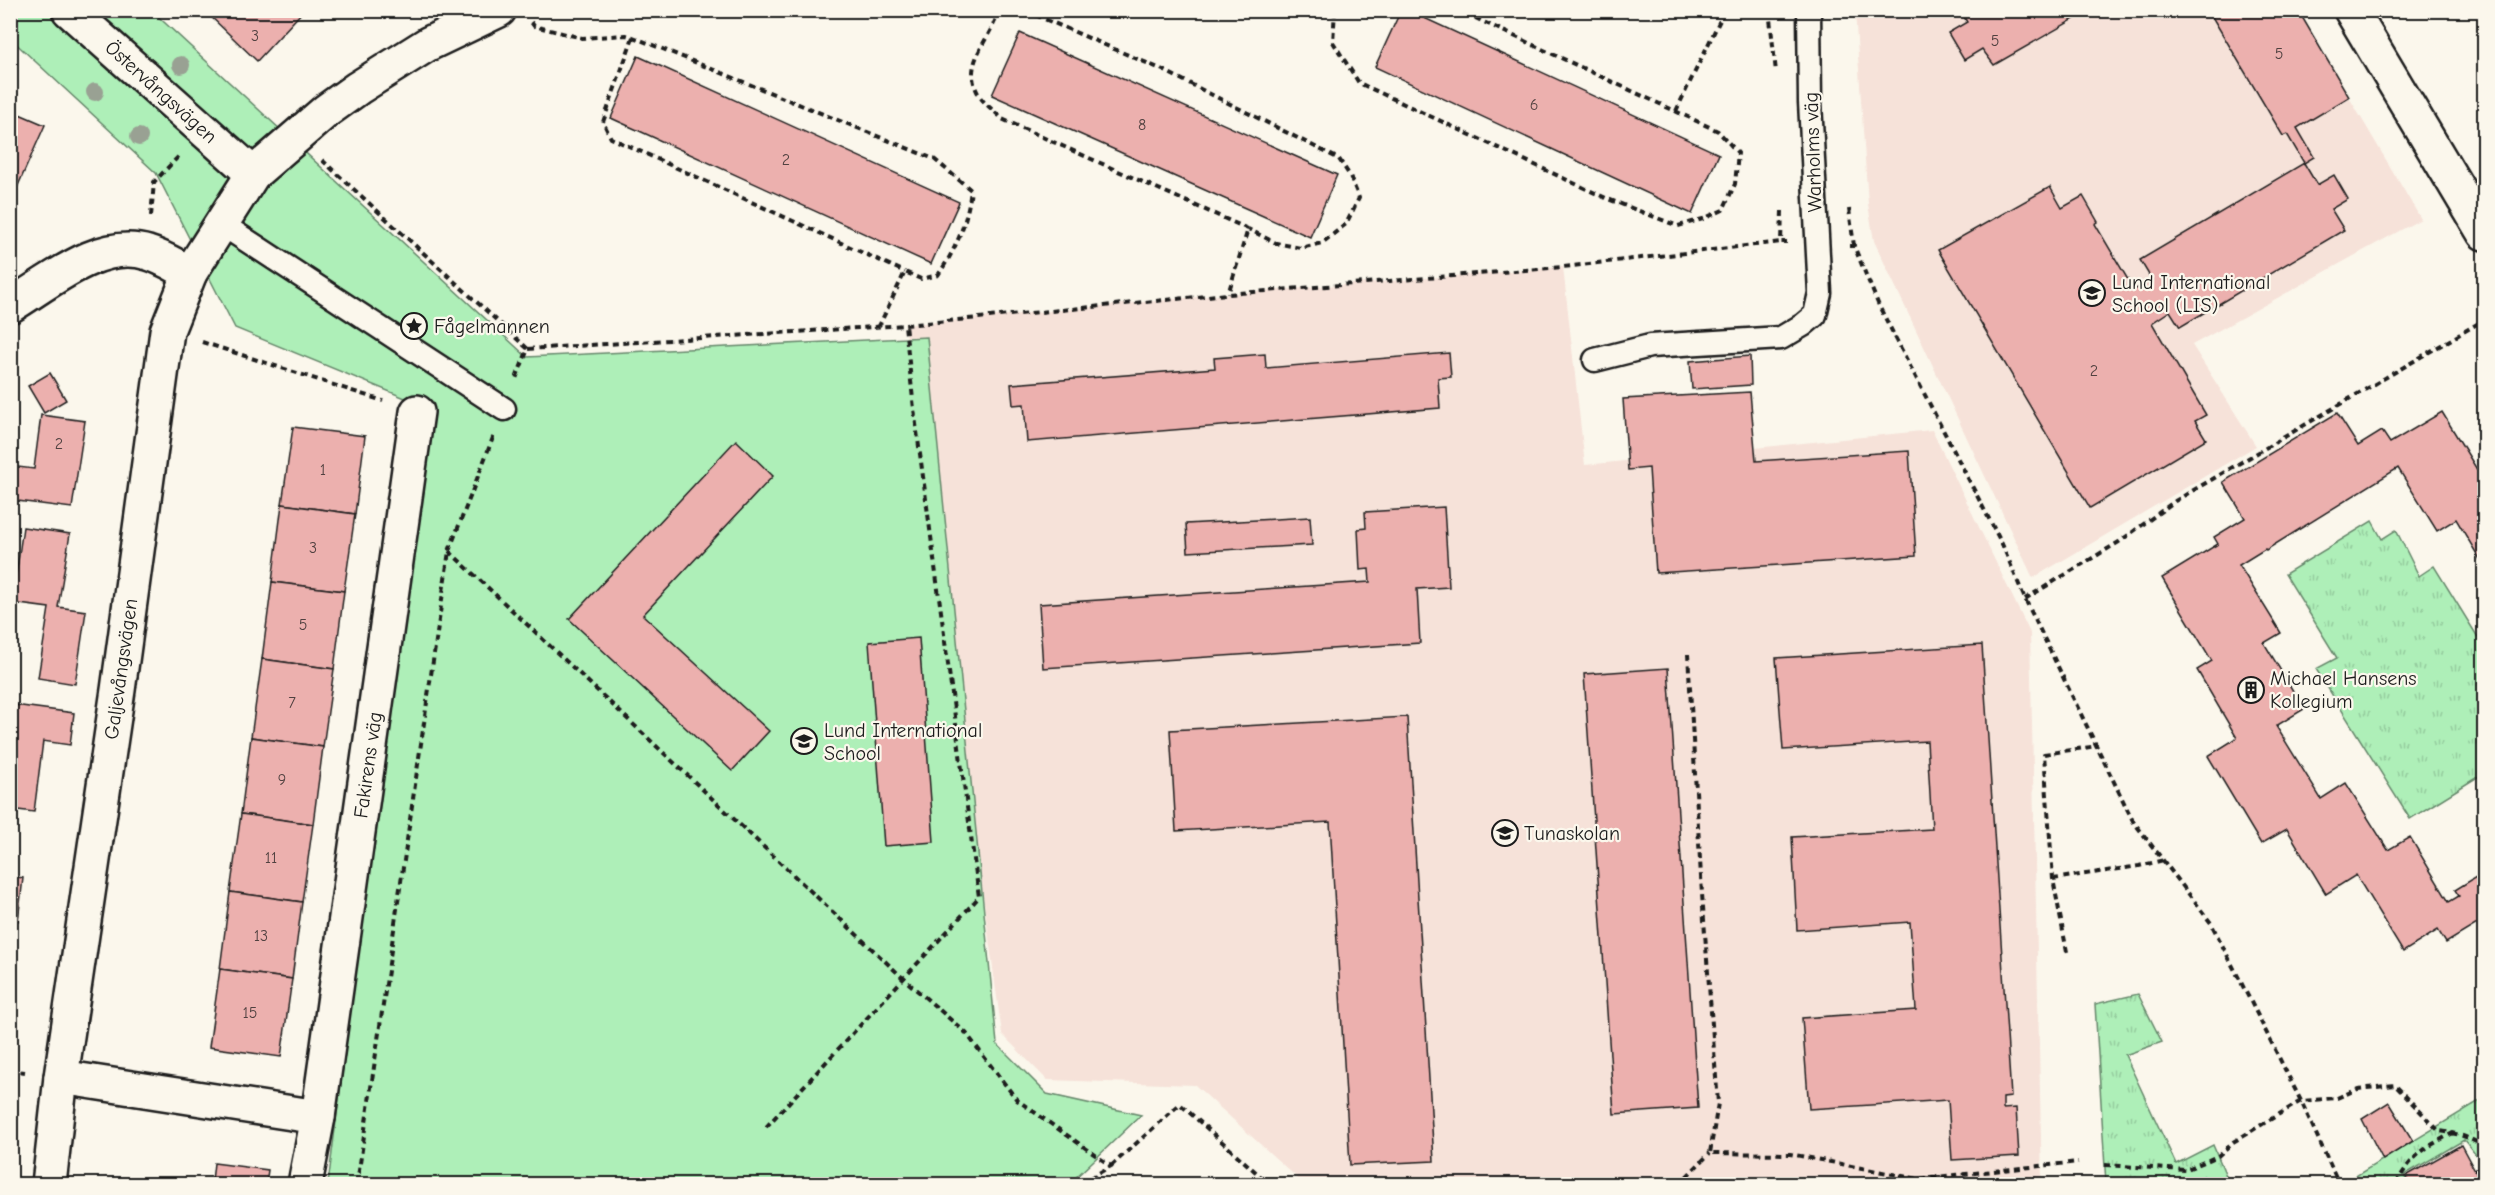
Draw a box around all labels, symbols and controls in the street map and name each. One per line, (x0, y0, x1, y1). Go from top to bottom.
house number: 3 (251, 27, 259, 45)
house number: 5 (1991, 32, 1999, 50)
street label: Östervångsvägen (100, 36, 222, 148)
house number: 5 (2275, 45, 2283, 63)
street label: Warholms väg (1799, 91, 1827, 213)
house number: 6 (1530, 96, 1538, 114)
house number: 8 (1138, 116, 1146, 134)
house number: 2 (782, 151, 790, 169)
place label: Lund International School (LIS) (2112, 271, 2270, 317)
school or university icon: Lund International School (LIS) (2077, 278, 2107, 308)
place icon: Fågelmannen (399, 311, 429, 341)
place label: Fågelmannen (434, 315, 550, 338)
house number: 2 (2090, 362, 2098, 380)
house number: 2 (55, 435, 63, 453)
house number: 1 (320, 461, 326, 479)
house number: 3 (309, 539, 317, 557)
street label: Galjevångsvägen (100, 597, 142, 741)
house number: 5 (299, 616, 307, 634)
place label: Michael Hansens Kollegium (2270, 667, 2417, 713)
building icon: Michael Hansens Kollegium (2236, 675, 2266, 705)
house number: 7 (288, 694, 296, 712)
street label: Fakirens väg (349, 710, 387, 820)
place label: Lund International School (824, 719, 982, 765)
school or university icon: Lund International School (789, 726, 819, 756)
house number: 9 (278, 771, 286, 789)
school or university icon: Tunaskolan (1490, 818, 1520, 848)
place label: Tunaskolan (1524, 822, 1620, 845)
house number: 11 (265, 849, 277, 867)
house number: 13 (254, 927, 268, 945)
house number: 15 (242, 1004, 258, 1022)

